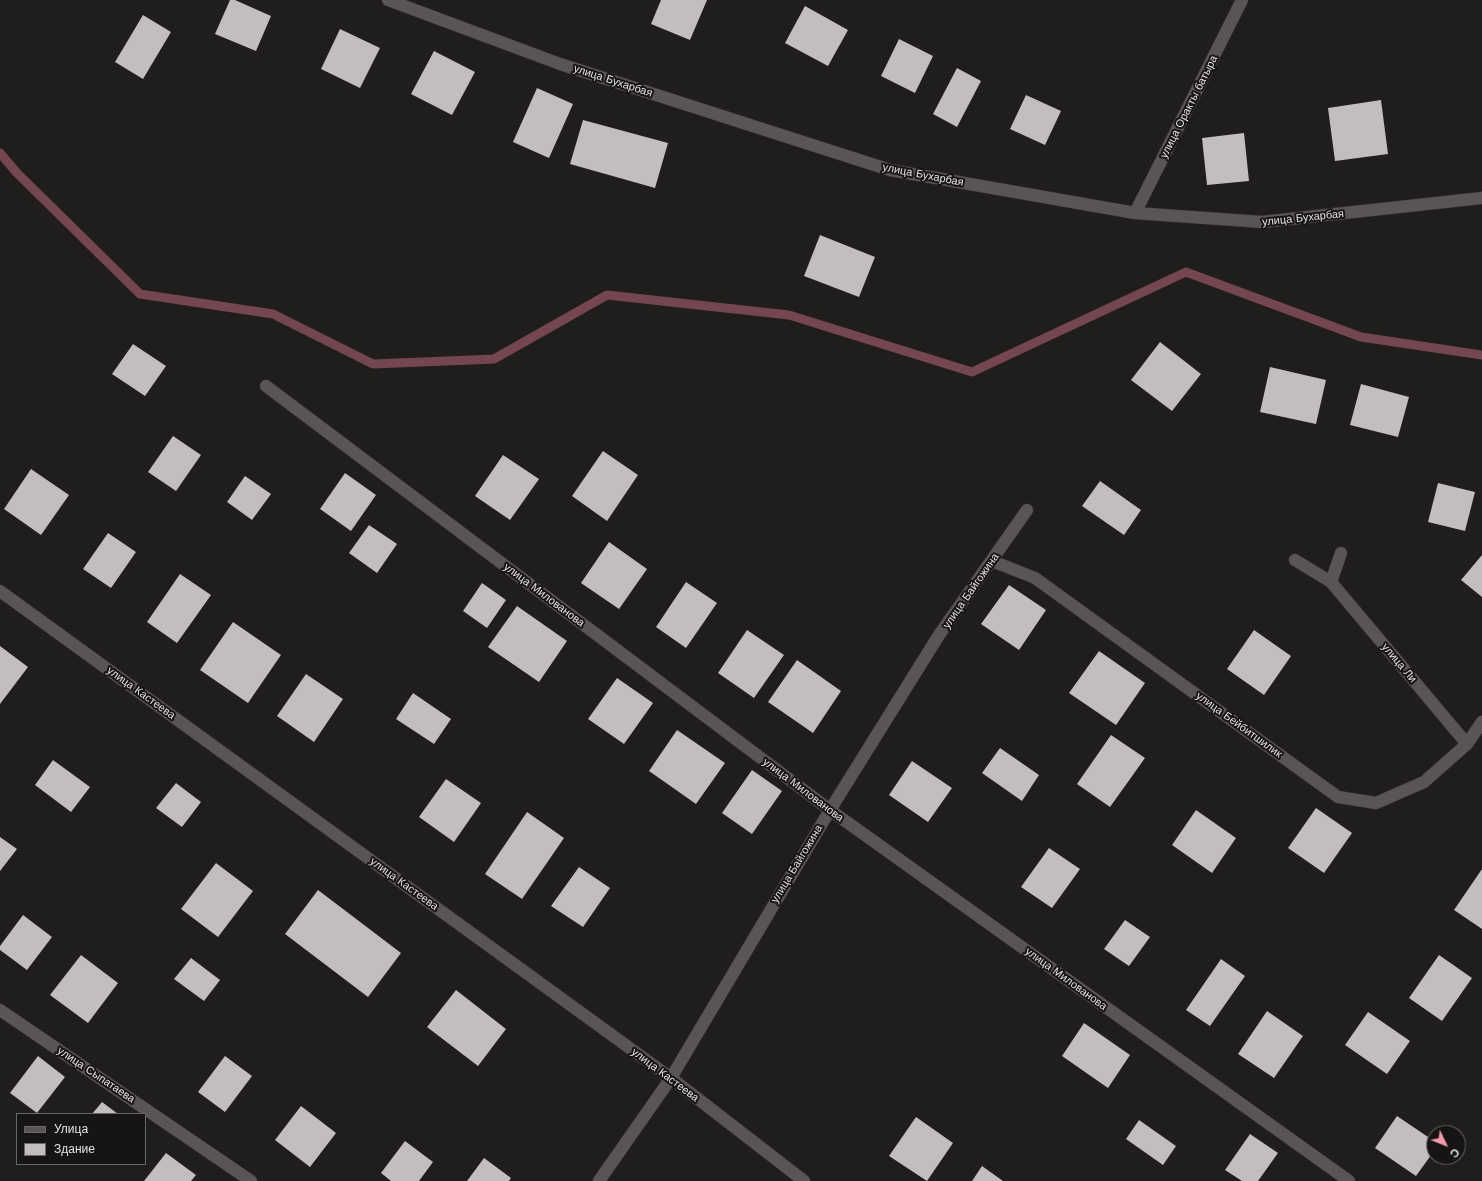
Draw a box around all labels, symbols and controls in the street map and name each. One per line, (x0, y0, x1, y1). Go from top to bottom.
street label: улица Оракты батыра (1157, 53, 1221, 161)
street label: улица Бухарбая (572, 62, 654, 100)
street label: улица Бухарбая (881, 161, 965, 189)
street label: улица Бухарбая (1261, 207, 1345, 229)
street label: улица Байгожина (940, 551, 1002, 631)
street label: улица Милованова (501, 560, 587, 630)
street label: улица Ли (1379, 641, 1419, 685)
street label: улица Кастеева (104, 664, 178, 722)
street label: улица Бейбитшилик (1193, 689, 1285, 761)
street label: улица Милованова (760, 755, 846, 825)
street label: улица Байгожина (768, 822, 826, 906)
street label: улица Кастеева (367, 855, 441, 913)
street label: улица Милованова (1023, 945, 1109, 1013)
street label: улица Сыпатаева (55, 1044, 137, 1106)
street label: улица Кастеева (629, 1045, 701, 1105)
legend (16, 1113, 146, 1165)
text: Улица (54, 1122, 88, 1136)
north arrow (1426, 1125, 1466, 1165)
text: Здание (54, 1142, 95, 1156)
text: С (1447, 1145, 1462, 1160)

